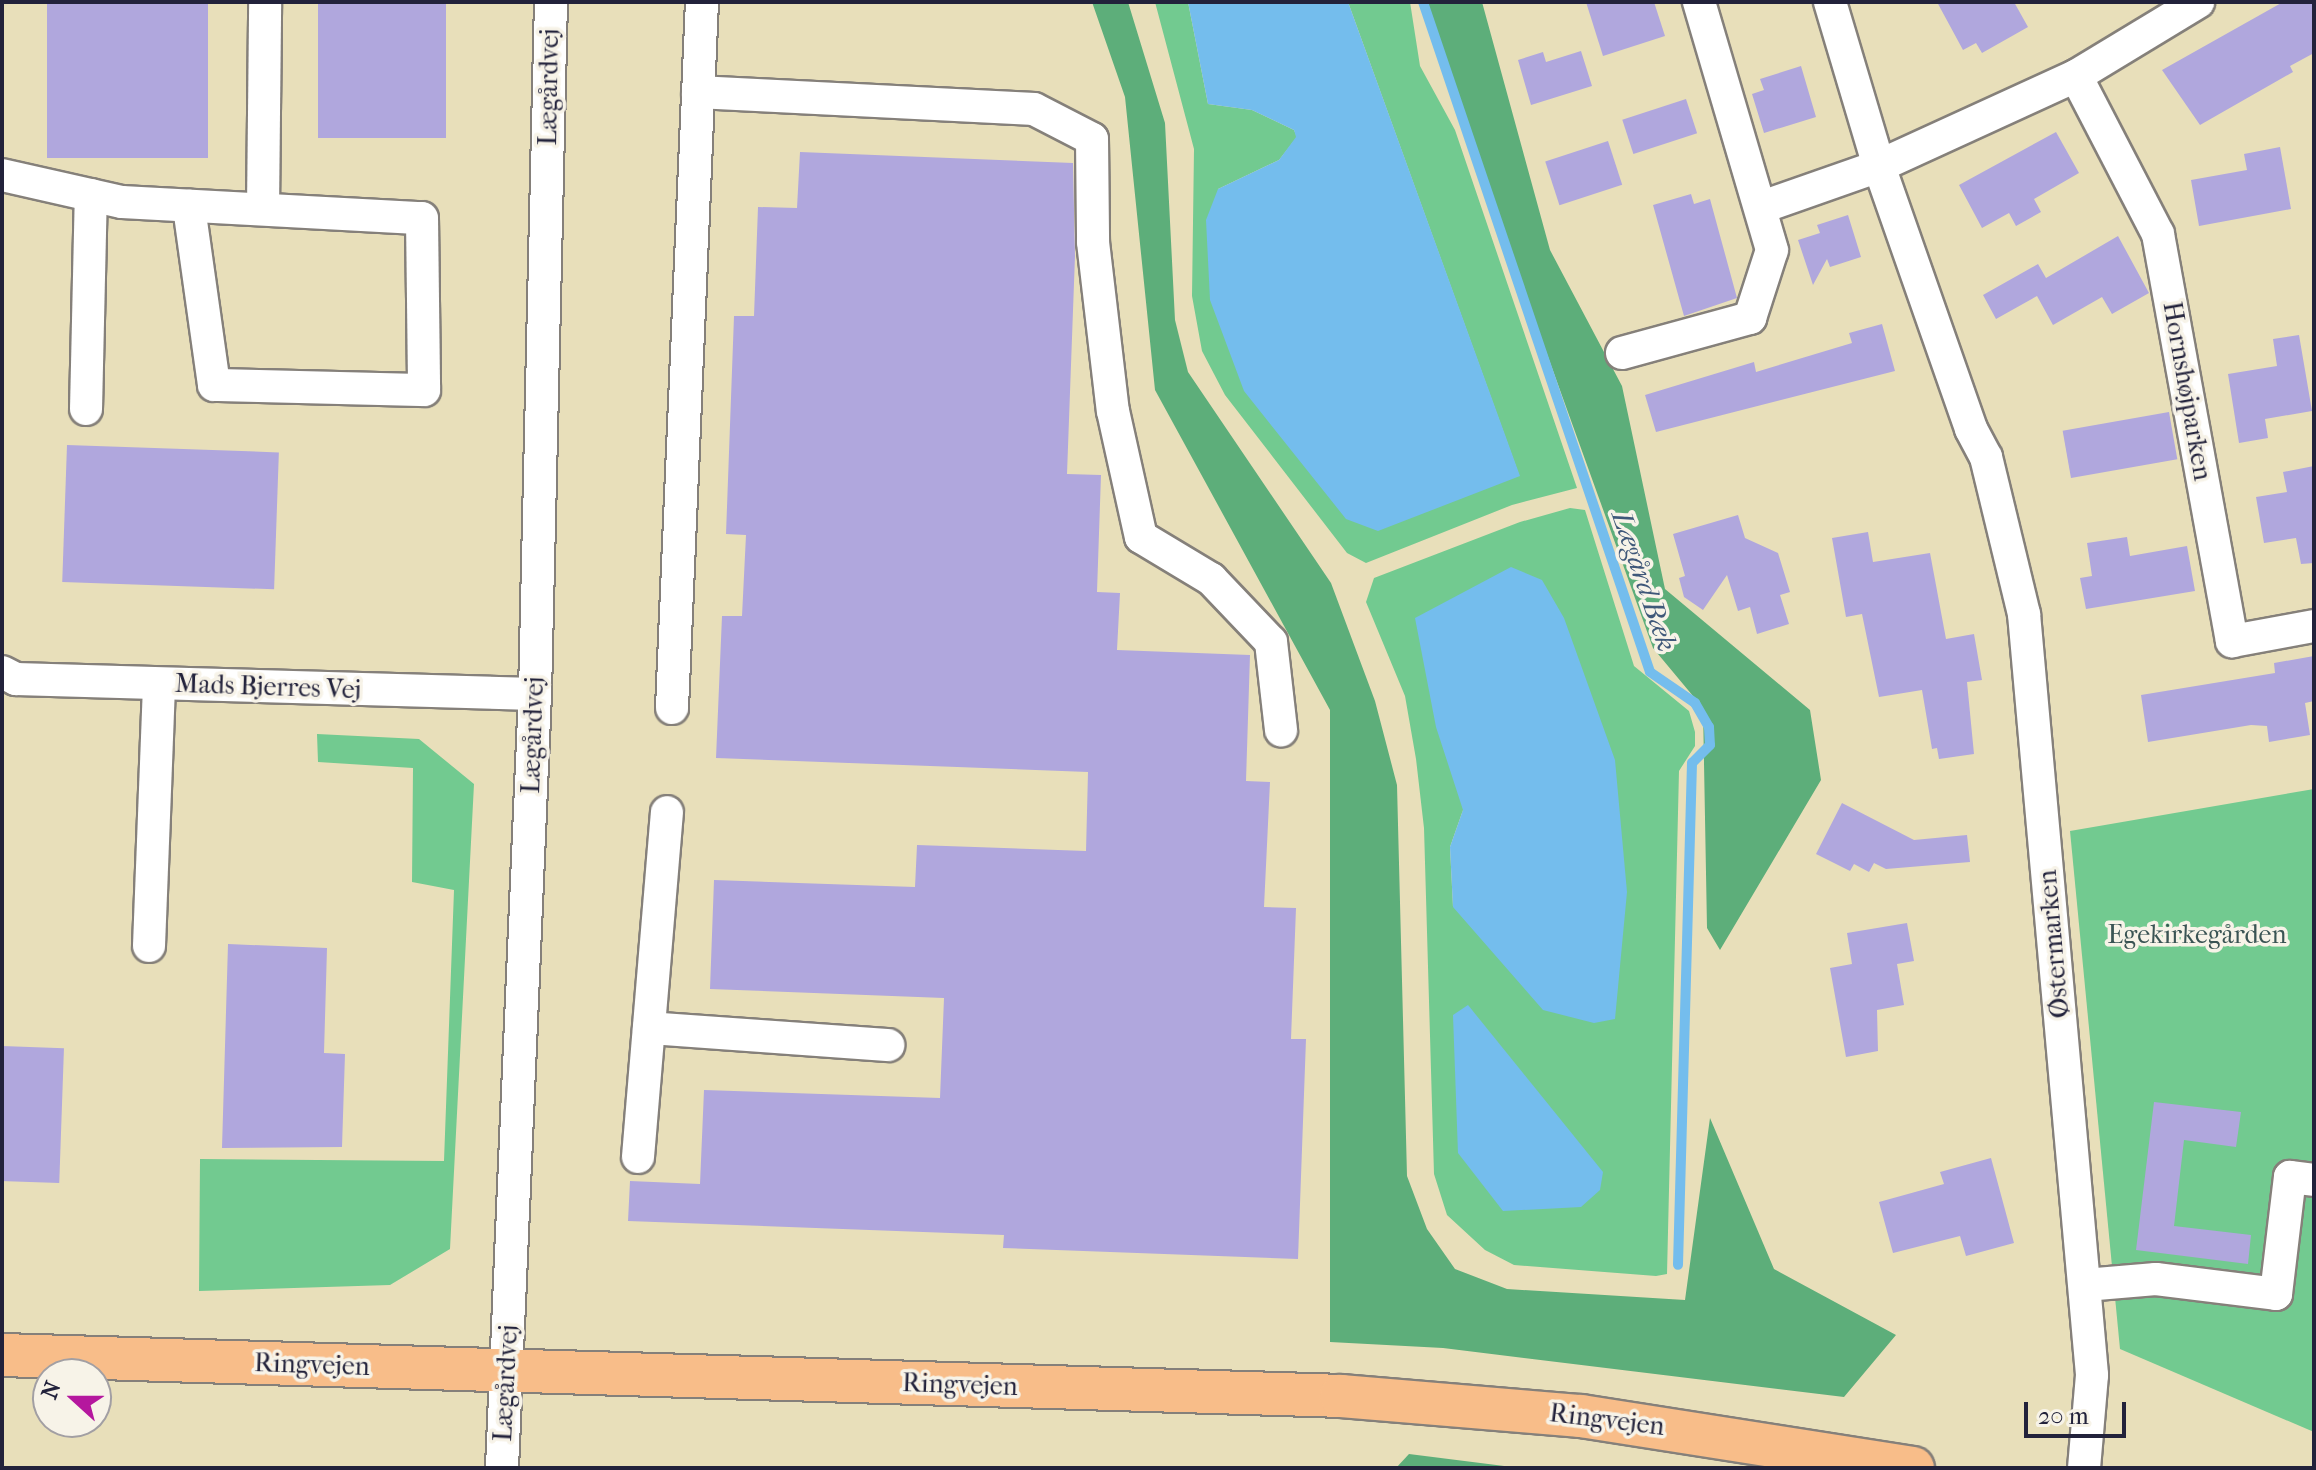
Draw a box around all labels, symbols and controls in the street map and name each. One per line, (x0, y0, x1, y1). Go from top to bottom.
street label: Lægårdvej (532, 28, 566, 146)
street label: Hornshøjparken (2156, 299, 2218, 483)
water label: Lægård Bæk (1604, 506, 1684, 656)
street label: Mads Bjerres Vej (174, 668, 362, 706)
street label: Lægårdvej (515, 676, 551, 794)
street label: Østermarken (2032, 869, 2076, 1019)
park label: Egekirkegården (2107, 919, 2287, 951)
street label: Lægårdvej (487, 1324, 525, 1442)
street label: Ringvejen (254, 1347, 370, 1383)
north arrow (32, 1358, 112, 1438)
street label: Ringvejen (902, 1367, 1018, 1403)
text: N (36, 1378, 67, 1403)
scale bar (2028, 1386, 2130, 1436)
street label: Ringvejen (1548, 1397, 1666, 1443)
text: 20 m (2038, 1402, 2089, 1430)

